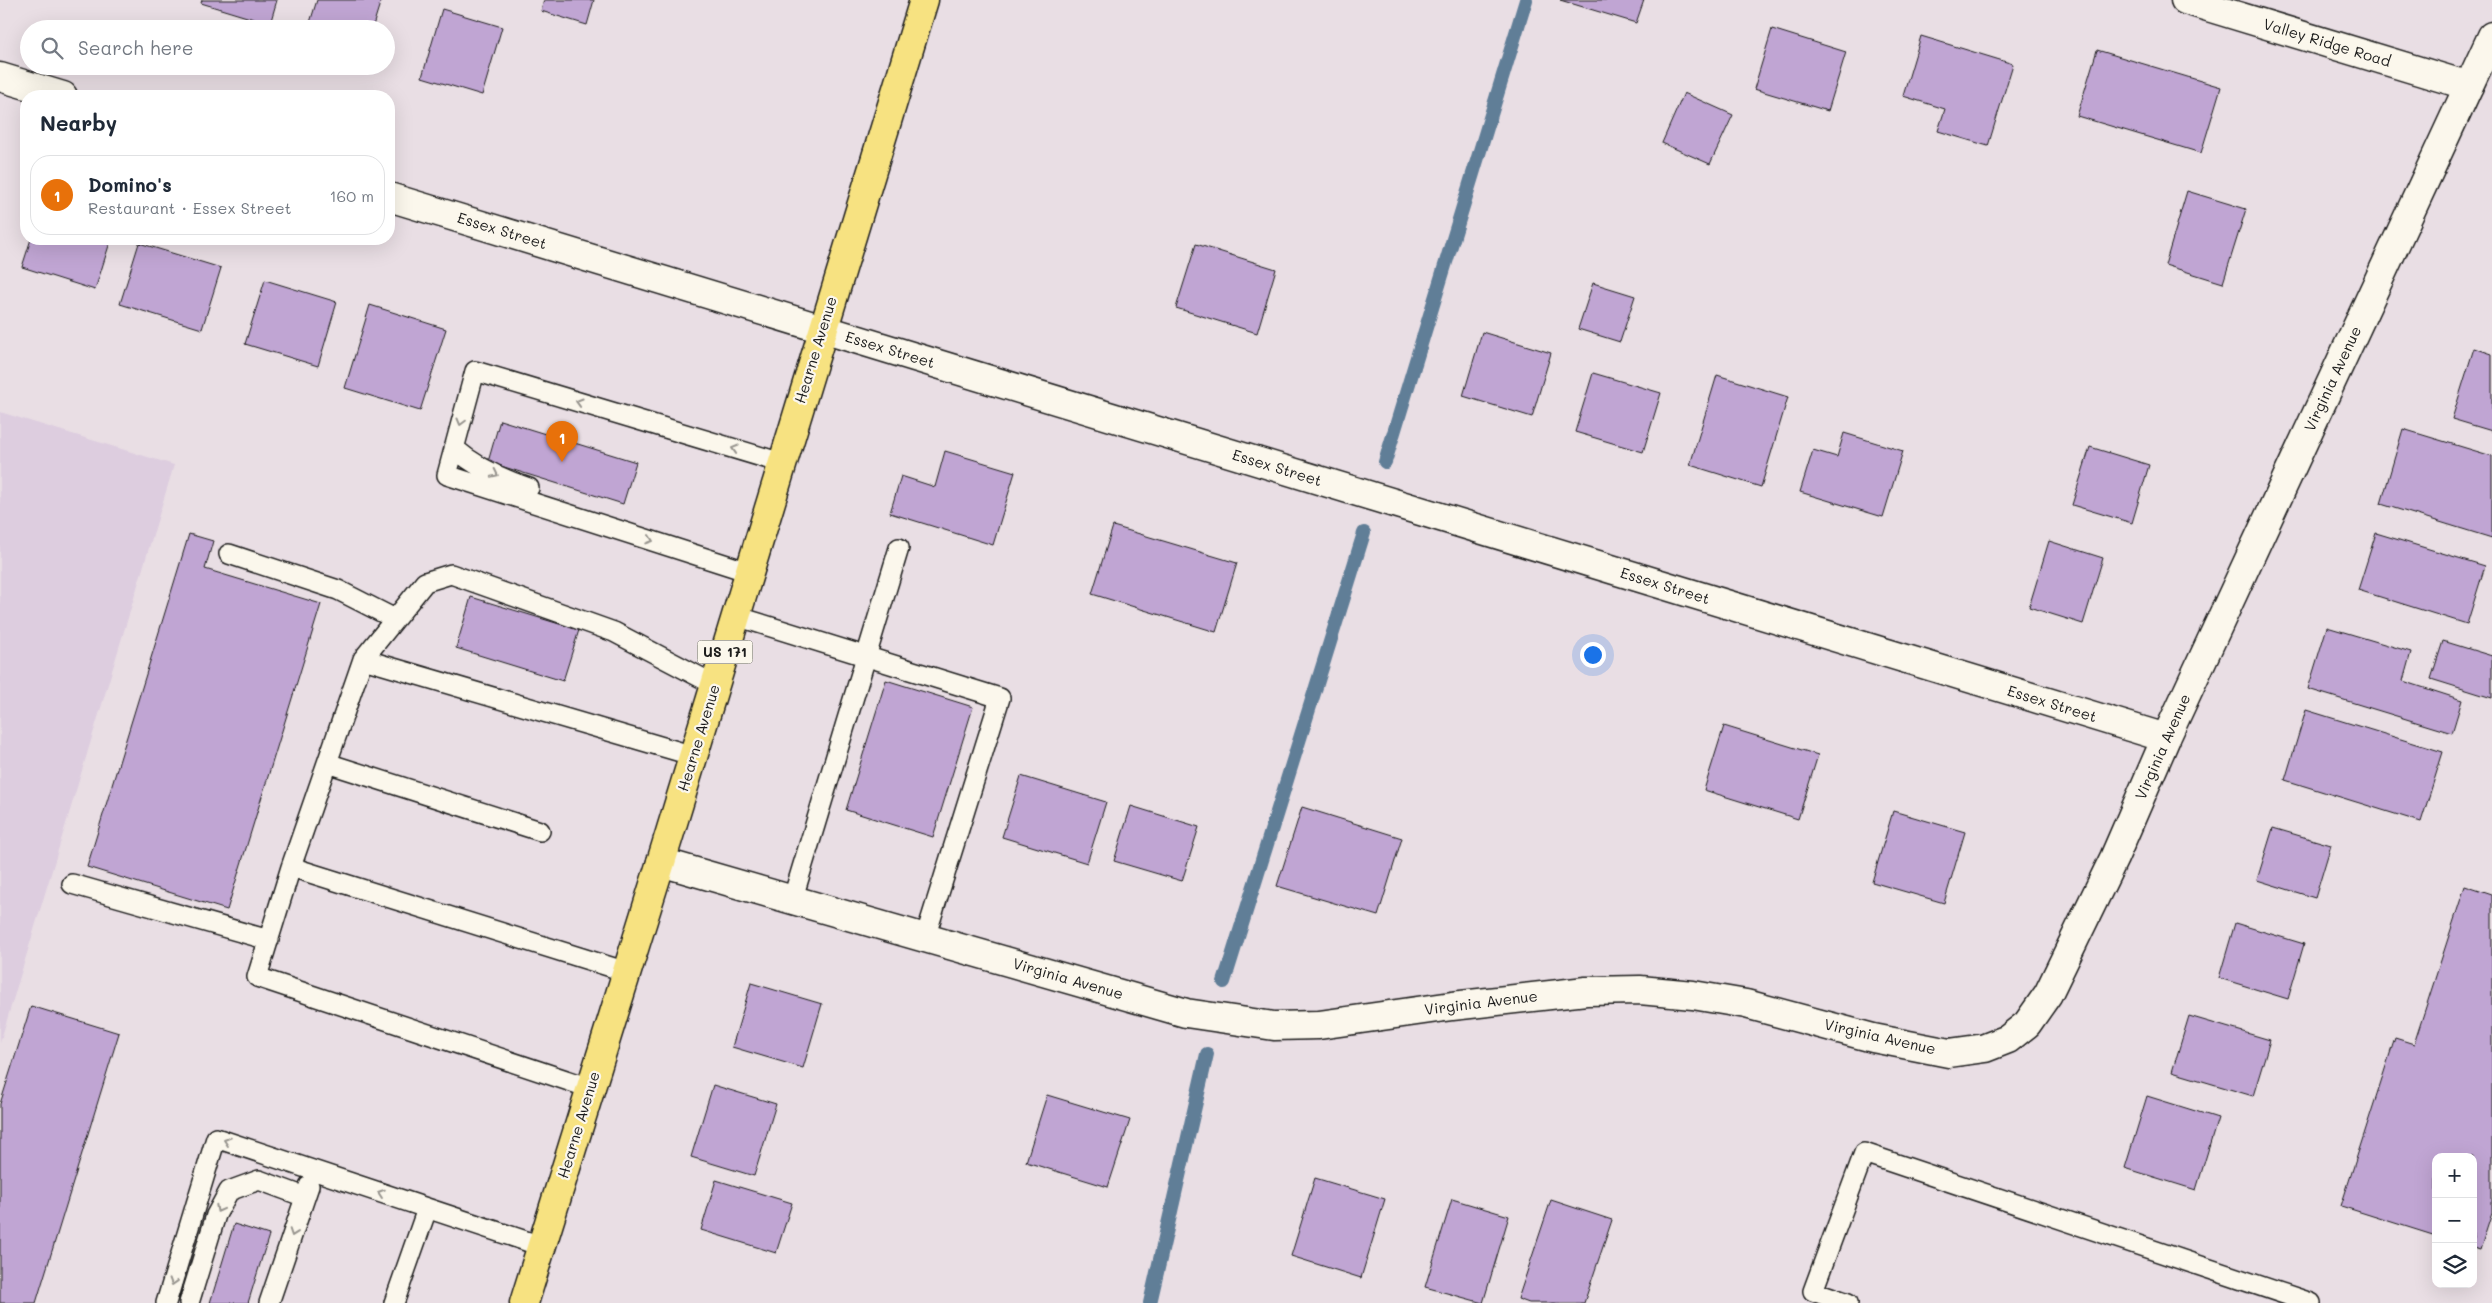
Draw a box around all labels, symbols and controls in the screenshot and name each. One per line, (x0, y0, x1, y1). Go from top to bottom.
street label: Valley Ridge Road (2261, 13, 2393, 71)
search box (20, 20, 395, 75)
icon: search (38, 34, 66, 62)
text: Search here (78, 35, 194, 60)
text: Nearby (40, 109, 117, 136)
text: Domino's (88, 172, 172, 197)
text: 1 (53, 185, 61, 206)
text: 160 m (329, 185, 374, 206)
text: Restaurant · Essex Street (88, 197, 292, 218)
street label: Essex Street (455, 207, 550, 253)
street label: Hearne Avenue (789, 294, 841, 406)
street label: Virginia Avenue (2299, 323, 2365, 434)
street label: Essex Street (843, 326, 938, 372)
one-way arrow (576, 398, 584, 408)
one-way arrow (456, 418, 466, 426)
pin: 1 (546, 421, 578, 462)
street label: Essex Street (1230, 444, 1325, 490)
one-way arrow (731, 445, 739, 455)
one-way arrow (489, 468, 498, 478)
one-way arrow (645, 535, 654, 545)
street label: Essex Street (1618, 562, 1713, 608)
road number: US 171 (698, 640, 752, 664)
your location (1580, 642, 1606, 668)
street label: Essex Street (2005, 680, 2100, 726)
street label: Hearne Avenue (672, 682, 724, 794)
street label: Virginia Avenue (2130, 690, 2194, 803)
street label: Virginia Avenue (1011, 953, 1126, 1003)
street label: Virginia Avenue (1423, 985, 1539, 1019)
street label: Virginia Avenue (1822, 1013, 1938, 1059)
street label: Hearne Avenue (552, 1069, 604, 1181)
one-way arrow (224, 1137, 232, 1147)
map controls (2432, 1153, 2477, 1288)
button: + (2432, 1153, 2477, 1198)
one-way arrow (377, 1189, 386, 1199)
button: − (2432, 1198, 2477, 1243)
one-way arrow (216, 1204, 226, 1213)
one-way arrow (289, 1229, 299, 1237)
button: layers (2432, 1243, 2477, 1288)
one-way arrow (168, 1277, 178, 1285)

